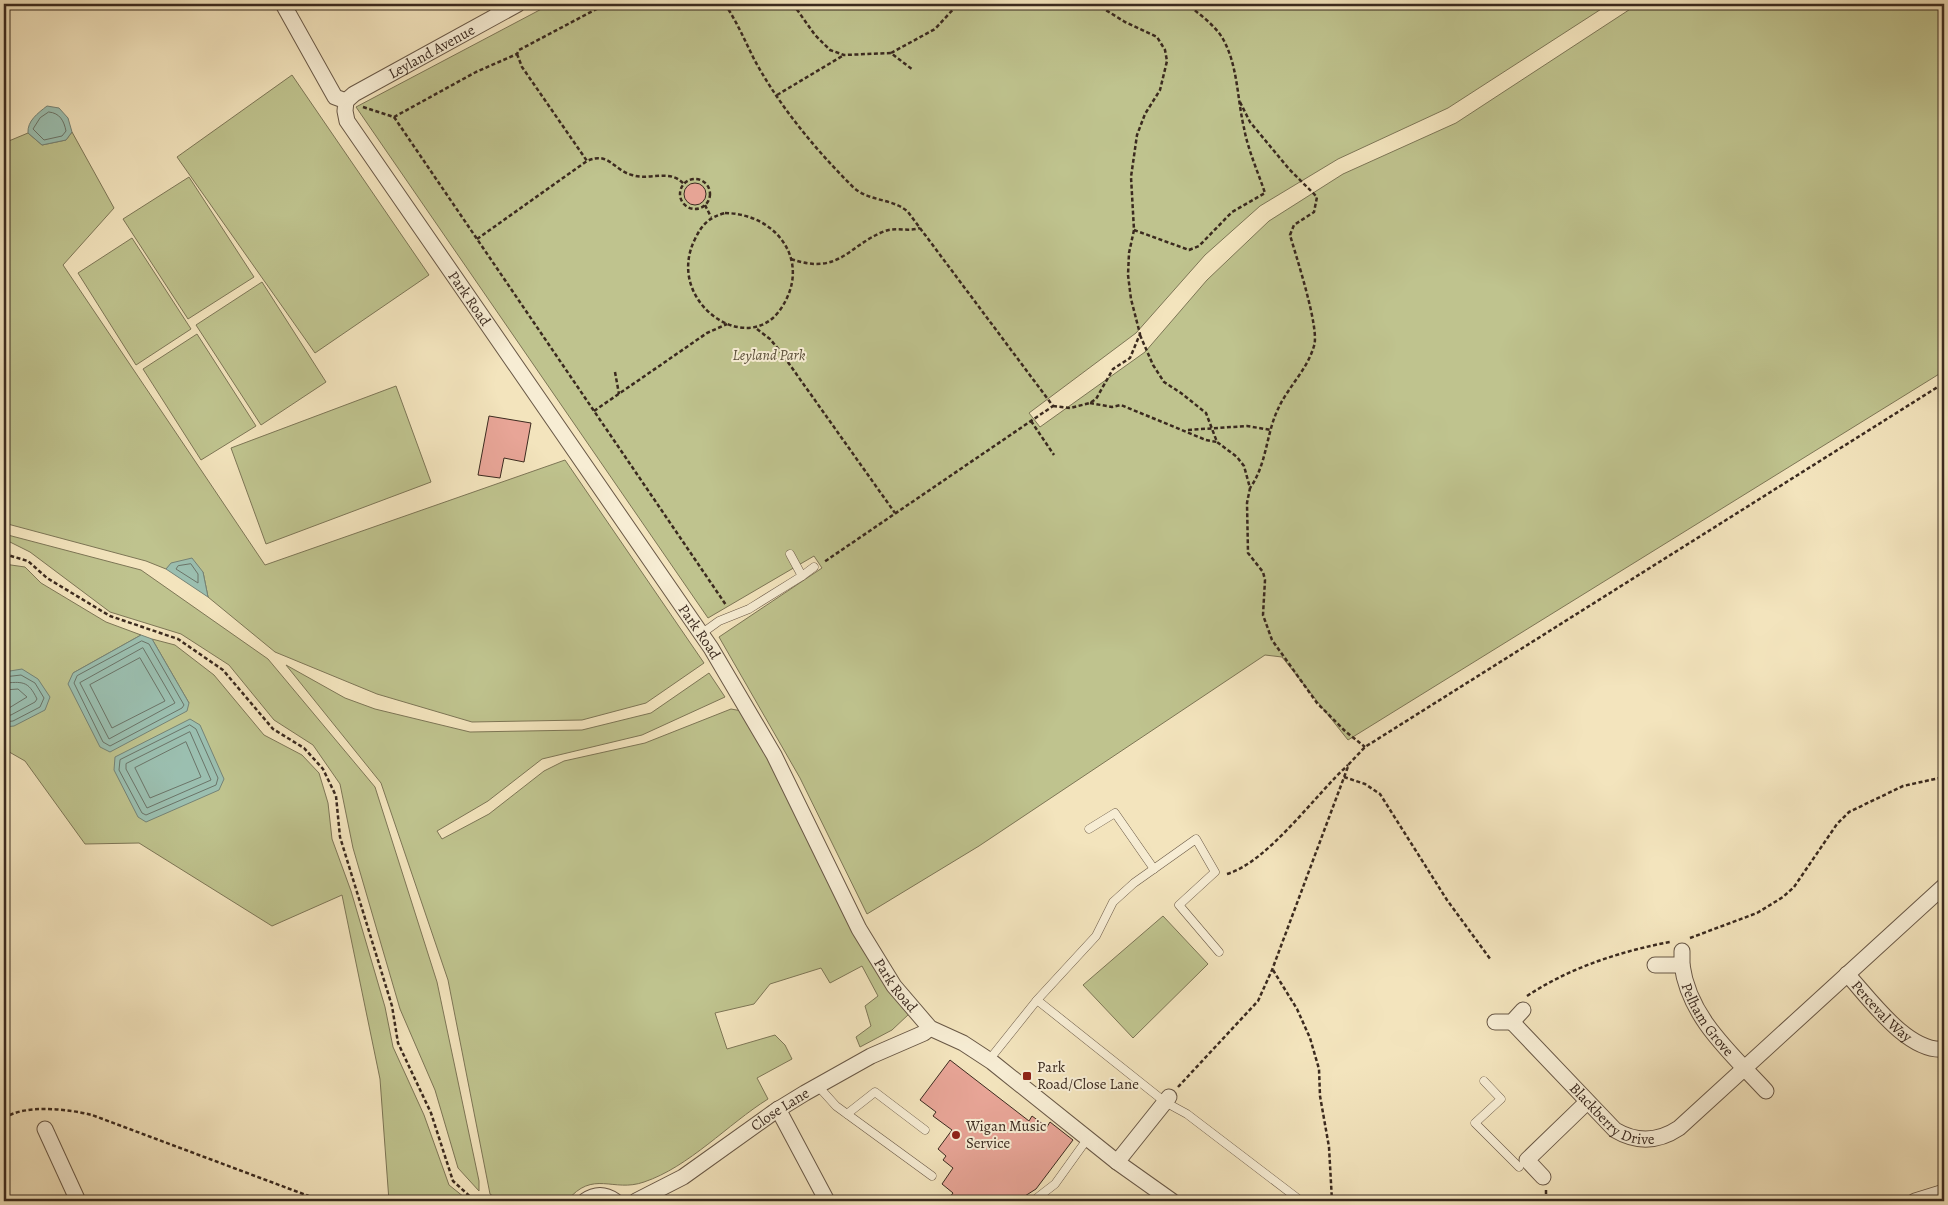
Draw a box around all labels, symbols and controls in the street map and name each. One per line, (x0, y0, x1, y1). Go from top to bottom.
street label: Leyland Avenue (385, 20, 478, 83)
street label: Park Road (444, 267, 496, 330)
park label: Leyland Park (733, 345, 806, 365)
street label: Park Road (674, 600, 726, 664)
street label: Park Road (869, 954, 923, 1017)
street label: Perceval Way (1847, 976, 1916, 1047)
street label: Pelham Grove (1677, 980, 1738, 1061)
place label: Park Road/Close Lane (1037, 1057, 1139, 1094)
marker: Park Road/Close Lane (1021, 1070, 1033, 1082)
street label: Blackberry Drive (1565, 1078, 1656, 1149)
street label: Close Lane (747, 1083, 813, 1136)
place label: Wigan Music Service (965, 1116, 1046, 1153)
marker: Wigan Music Service (950, 1129, 962, 1141)

